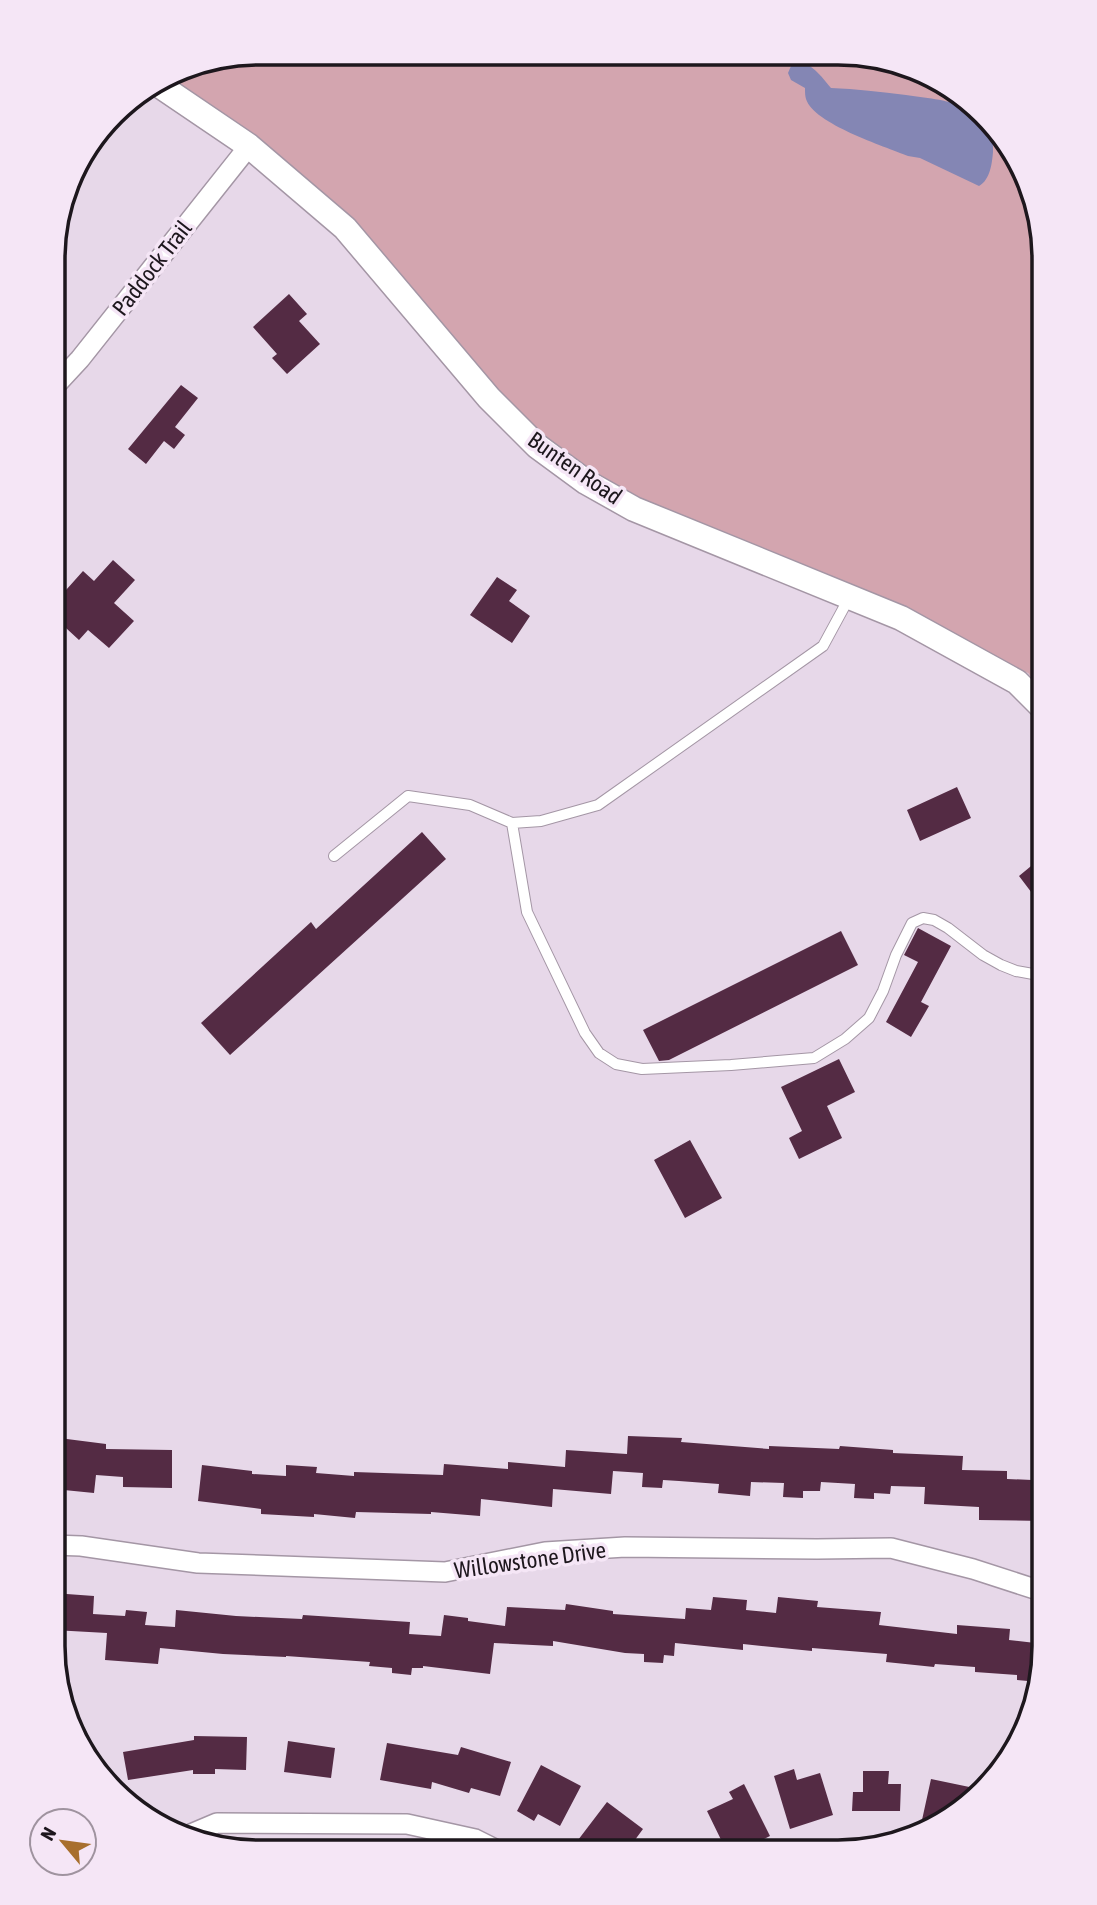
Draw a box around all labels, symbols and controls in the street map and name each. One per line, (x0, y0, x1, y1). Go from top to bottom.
street label: Paddock Trail (107, 215, 197, 321)
street label: Bunten Road (523, 426, 627, 510)
street label: Willowstone Drive (452, 1536, 608, 1584)
north arrow (28, 1807, 98, 1877)
text: N (36, 1824, 60, 1844)

